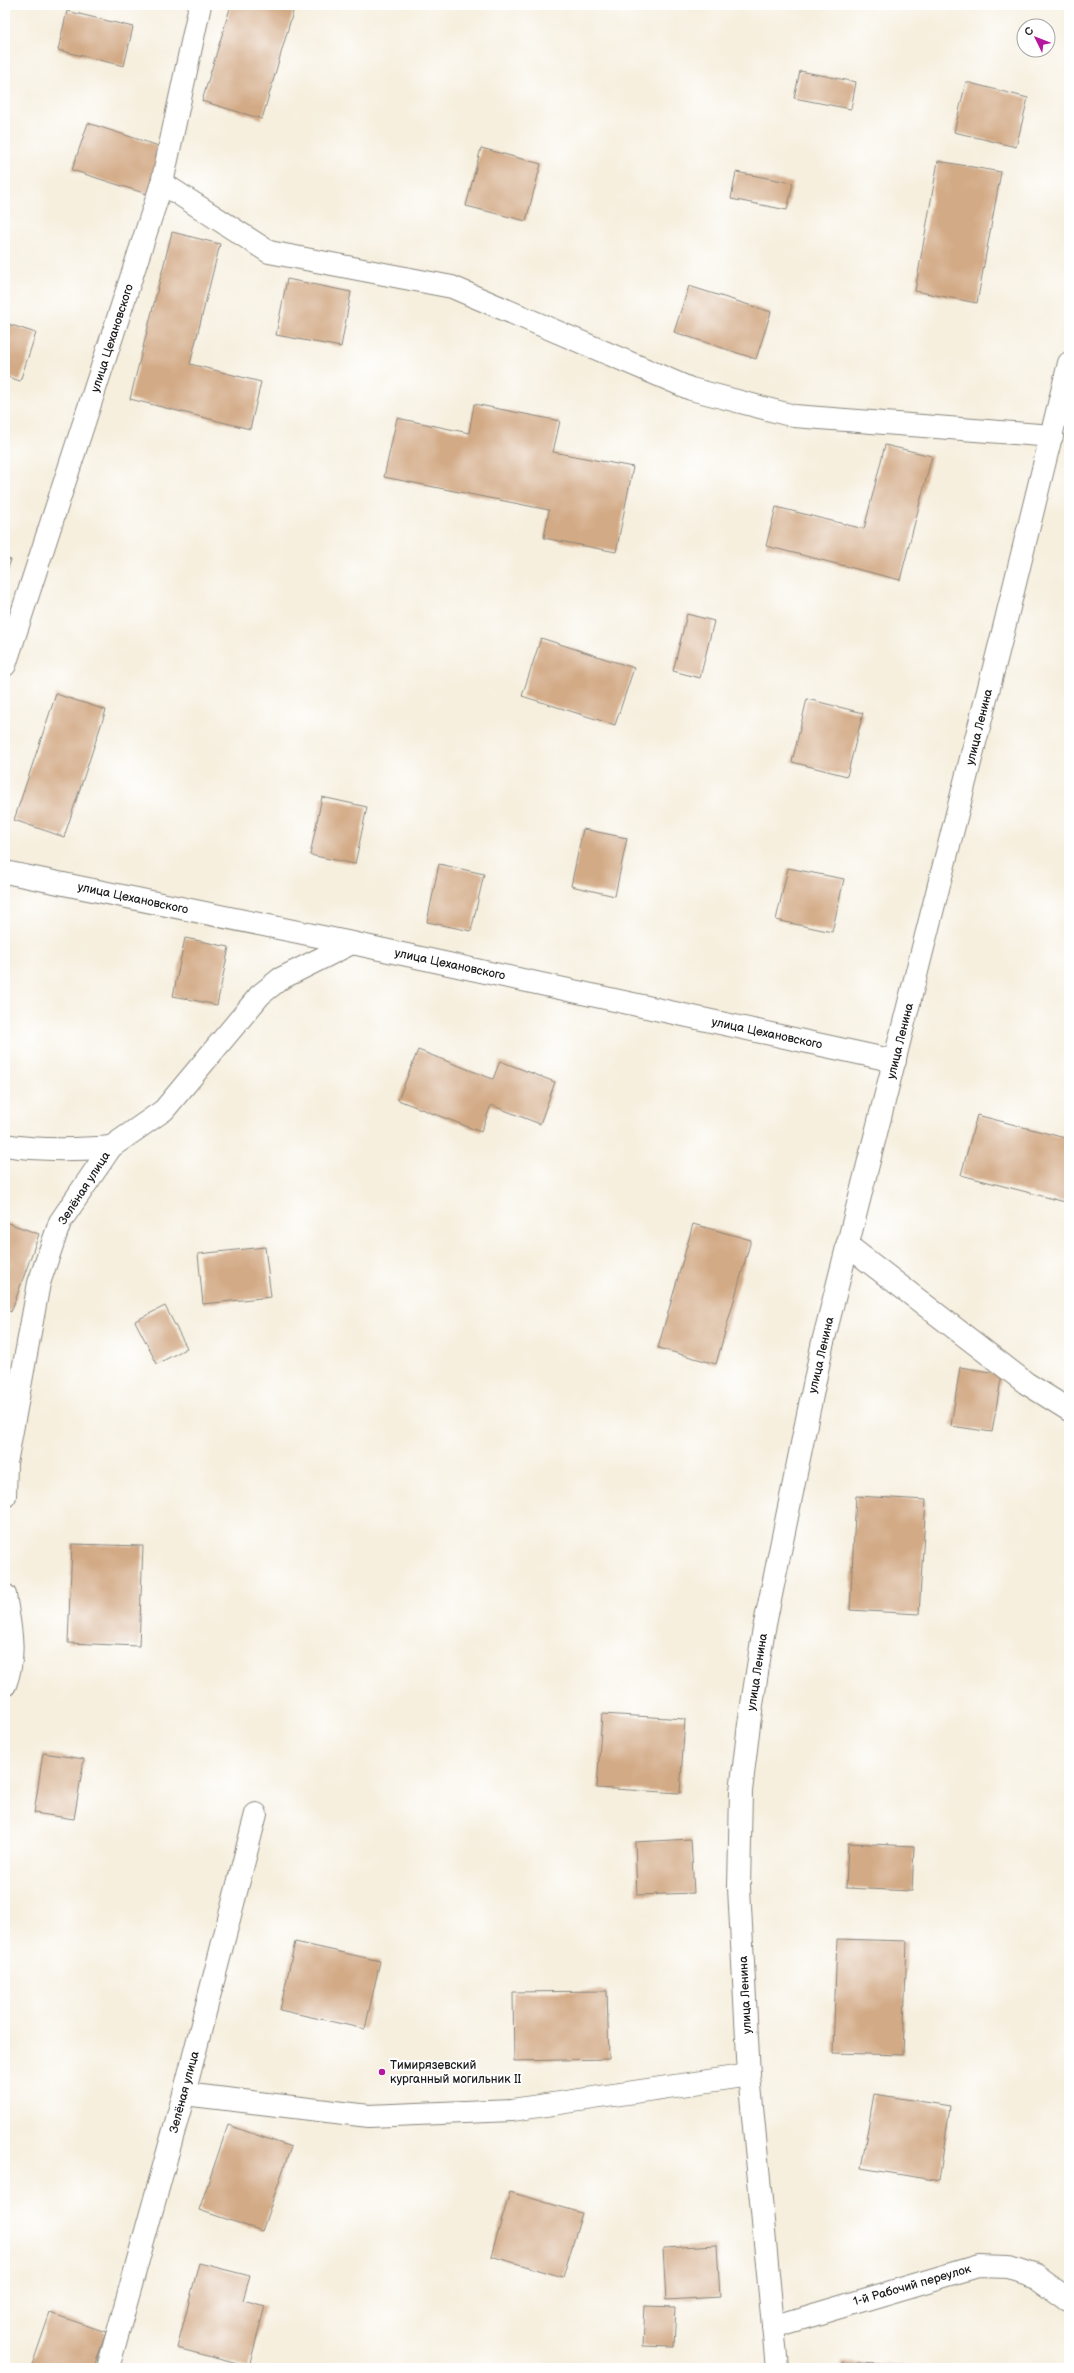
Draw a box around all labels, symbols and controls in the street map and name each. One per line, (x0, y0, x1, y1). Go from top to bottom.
north arrow (1016, 18, 1056, 58)
text: С (1022, 24, 1037, 39)
street label: улица Цехановского (88, 282, 137, 394)
street label: улица Ленина (963, 687, 996, 767)
street label: улица Цехановского (76, 879, 190, 918)
street label: улица Цехановского (393, 945, 507, 984)
street label: улица Ленина (884, 1001, 917, 1081)
street label: улица Цехановского (710, 1014, 824, 1053)
street label: Зелёная улица (55, 1149, 114, 1228)
street label: улица Ленина (805, 1315, 838, 1395)
street label: улица Ленина (744, 1632, 771, 1712)
street label: улица Ленина (736, 1956, 755, 2034)
street label: Зелёная улица (166, 2050, 203, 2135)
place label: Тимирязевский курганный могильник II (390, 2058, 522, 2087)
marker: Тимирязевский курганный могильник II (377, 2067, 387, 2077)
street label: 1-й Рабочий переулок (852, 2261, 973, 2309)

